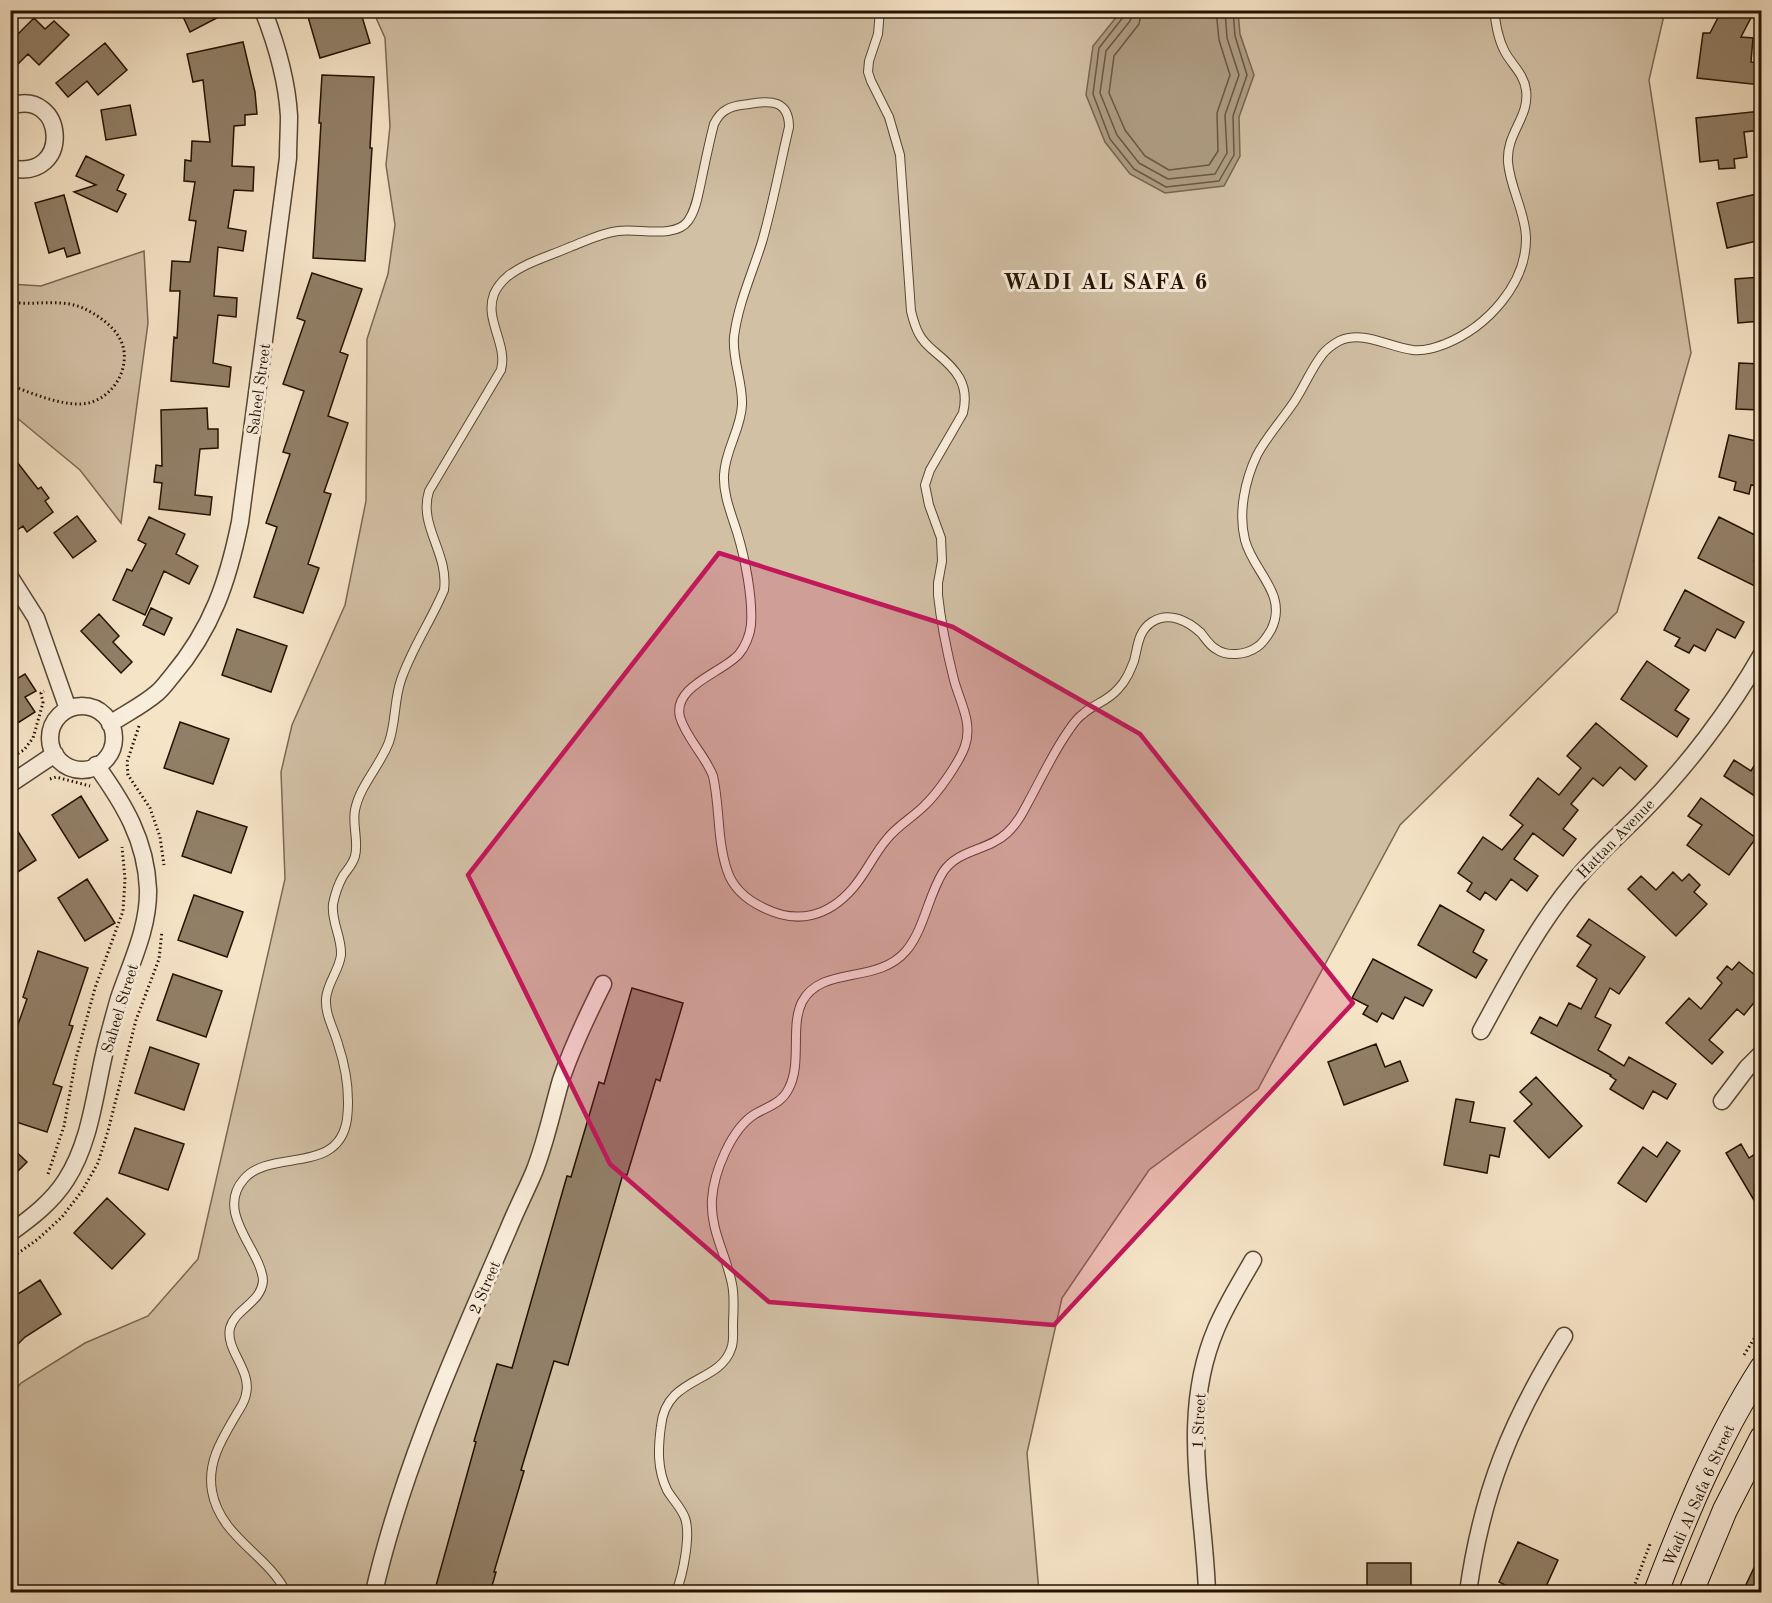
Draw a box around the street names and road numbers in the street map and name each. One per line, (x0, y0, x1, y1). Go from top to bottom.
street label: Saheel Street (246, 342, 274, 436)
street label: Hattan Avenue (1575, 797, 1658, 882)
street label: Saheel Street (100, 962, 142, 1055)
street label: 2 Street (468, 1258, 504, 1317)
street label: 1 Street (1191, 1392, 1209, 1450)
street label: Wadi Al Safa 6 Street (1661, 1422, 1739, 1569)

